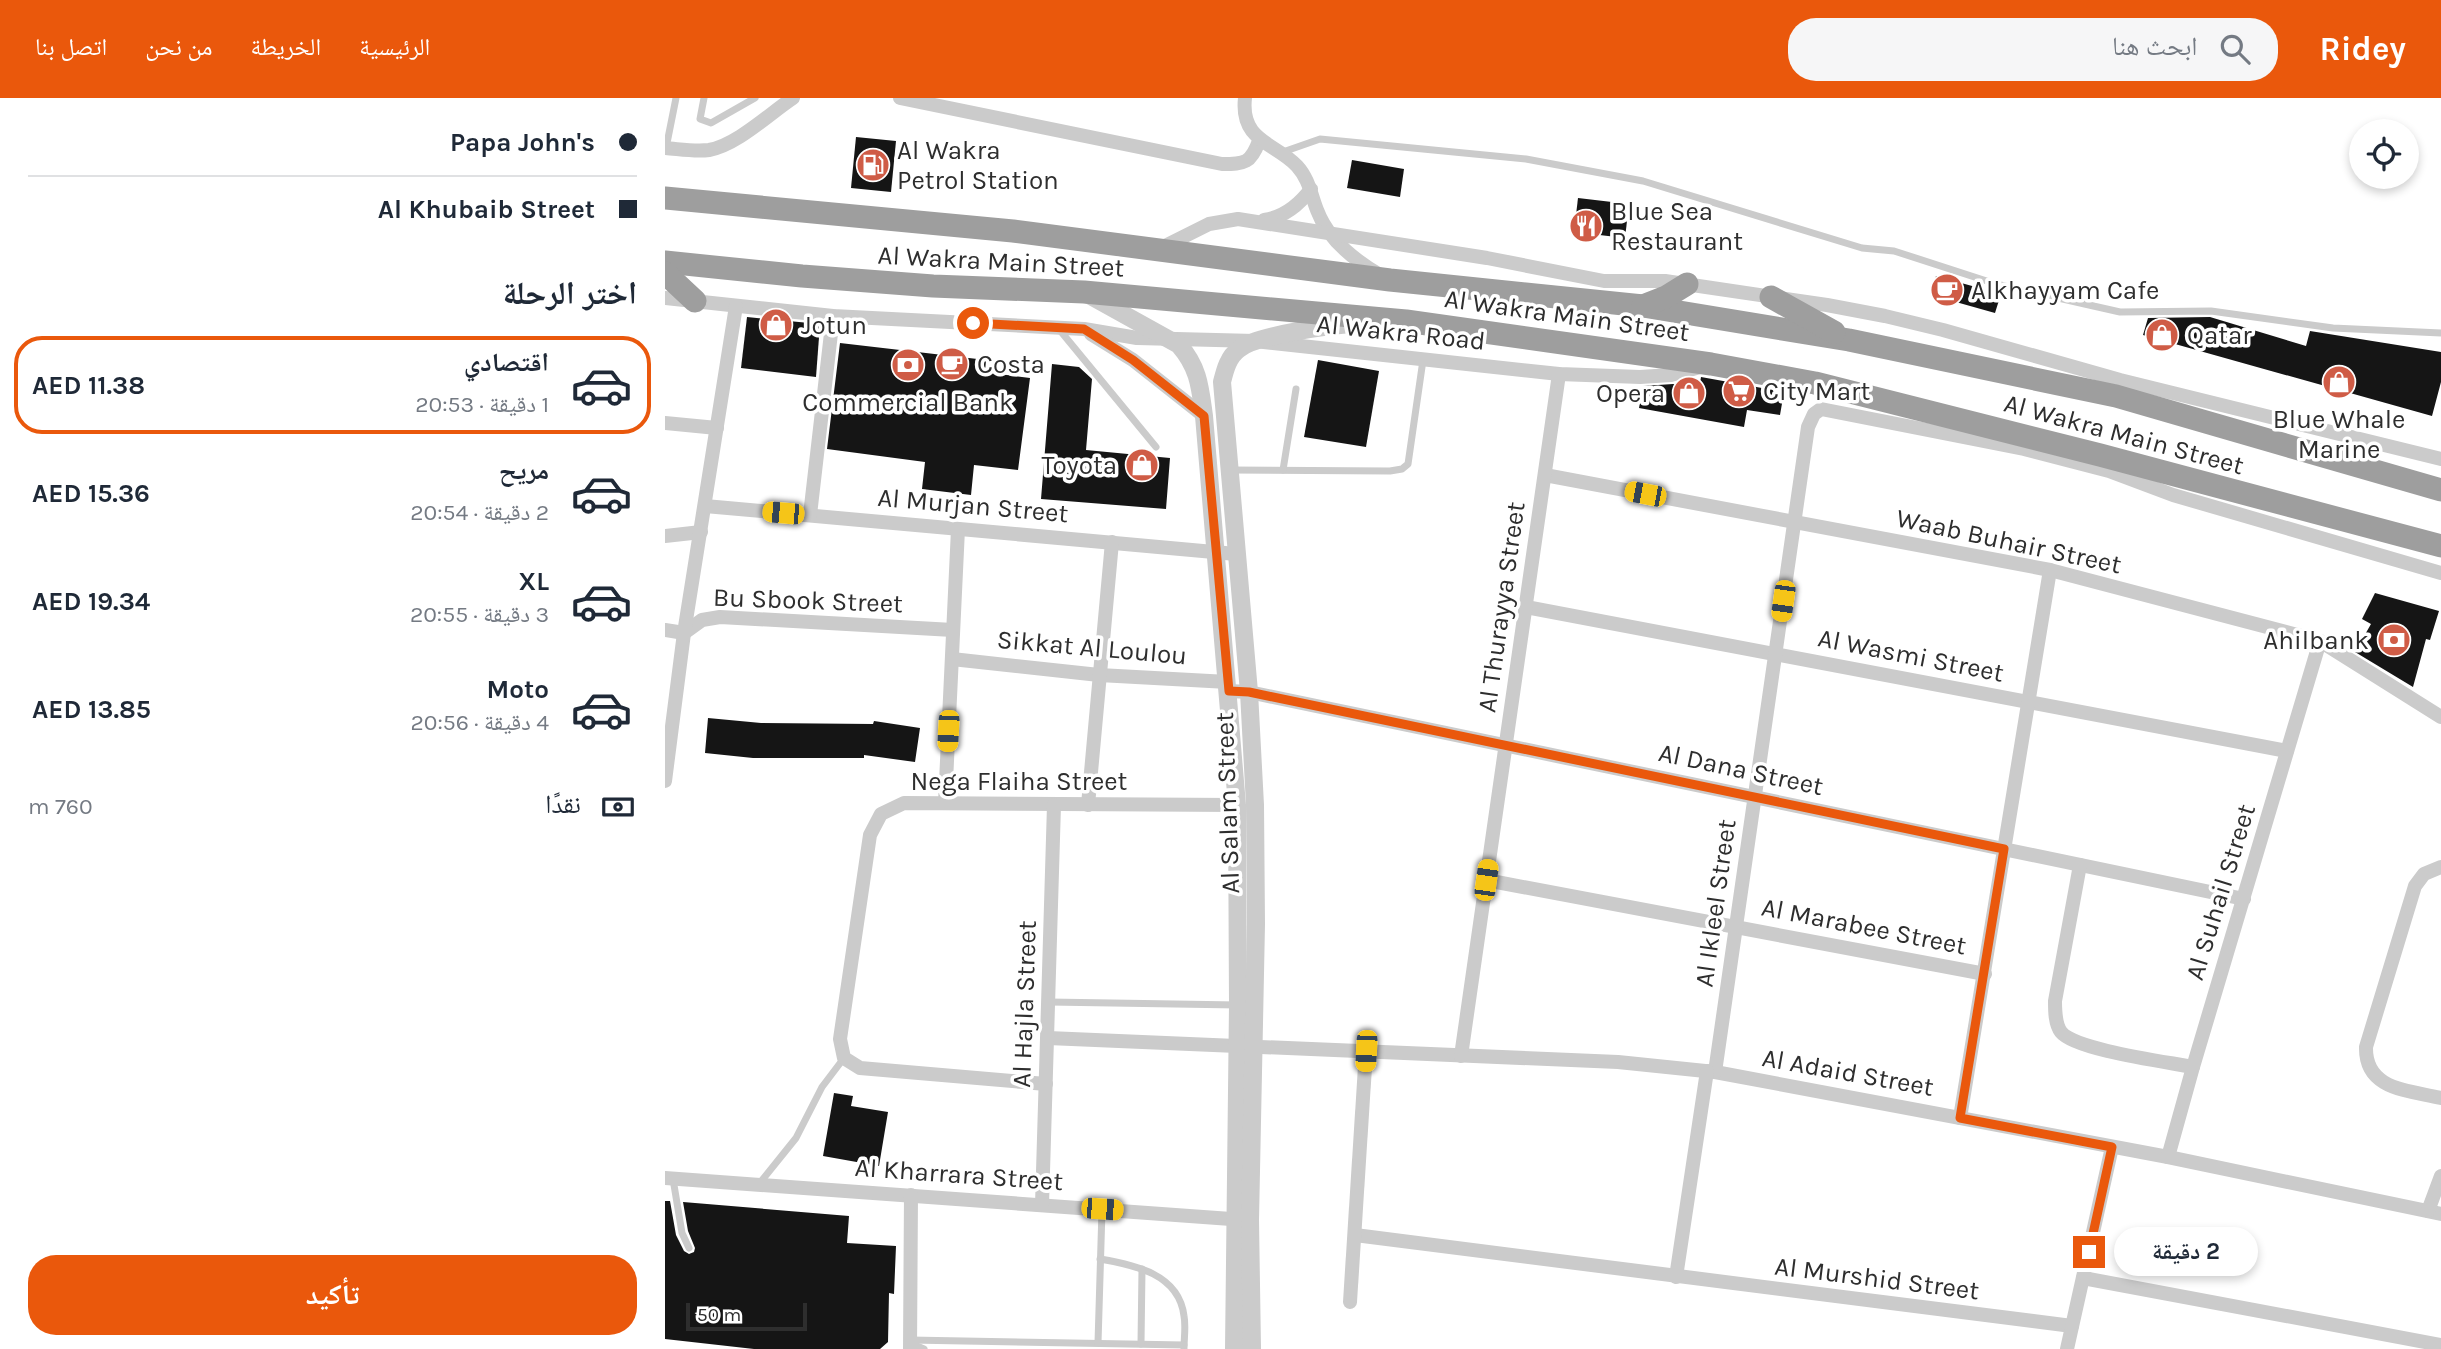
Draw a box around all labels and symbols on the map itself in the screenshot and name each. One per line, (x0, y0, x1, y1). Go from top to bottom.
place label: Al Wakra Petrol Station (897, 135, 1059, 196)
fuel station icon: Al Wakra Petrol Station (854, 146, 892, 184)
place label: Blue Sea Restaurant (1611, 196, 1743, 257)
restaurant icon: Blue Sea Restaurant (1567, 207, 1605, 245)
street label: Al Wakra Main Street (877, 240, 1125, 283)
cafe icon: Alkhayyam Cafe (1928, 271, 1966, 309)
place label: Alkhayyam Cafe (1971, 275, 2159, 306)
street label: Al Wakra Main Street (1442, 283, 1692, 348)
shop icon: Jotun (757, 306, 795, 344)
route start (957, 307, 989, 339)
street label: Al Wakra Road (1315, 308, 1487, 357)
place label: Jotun (801, 310, 867, 341)
shop icon: Qatar (2143, 316, 2181, 354)
place label: Qatar (2187, 320, 2252, 351)
cafe icon: Costa (933, 345, 971, 383)
bank icon: Commercial Bank (889, 346, 927, 384)
place label: Costa (977, 349, 1045, 380)
shop icon: Blue Whale Marine (2320, 363, 2358, 401)
supermarket icon: City Mart (1720, 372, 1758, 410)
shop icon: Opera (1670, 374, 1708, 412)
place label: City Mart (1763, 376, 1870, 407)
place label: Opera (1596, 378, 1665, 409)
place label: Commercial Bank (802, 387, 1014, 418)
street label: Al Wakra Main Street (2001, 388, 2247, 481)
place label: Blue Whale Marine (2273, 404, 2405, 465)
shop icon: Toyota (1123, 446, 1161, 484)
place label: Toyota (1041, 450, 1117, 481)
car (1623, 480, 1668, 508)
street label: Al Murjan Street (876, 482, 1070, 529)
street label: Al Thurayya Street (1471, 499, 1532, 715)
car (762, 501, 805, 525)
street label: Waab Buhair Street (1894, 502, 2124, 581)
car (1770, 579, 1797, 623)
street label: Bu Sbook Street (713, 582, 904, 619)
bank icon: Ahilbank (2375, 621, 2413, 659)
street label: Al Wasmi Street (1815, 622, 2007, 689)
street label: Sikkat Al Loulou (996, 624, 1188, 671)
place label: Ahilbank (2263, 625, 2369, 656)
car (937, 709, 960, 753)
street label: Al Salam Street (1209, 711, 1246, 894)
street label: Al Dana Street (1656, 737, 1826, 802)
street label: Nega Flaiha Street (911, 766, 1128, 797)
street label: Al Suhail Street (2179, 800, 2262, 984)
street label: Al Ikleel Street (1688, 817, 1743, 989)
car (1473, 858, 1500, 902)
street label: Al Marabee Street (1759, 891, 1969, 962)
street label: Al Hajla Street (1006, 920, 1043, 1088)
car (1355, 1029, 1378, 1073)
street label: Al Adaid Street (1760, 1042, 1936, 1103)
street label: Al Kharrara Street (854, 1152, 1064, 1197)
car (1081, 1197, 1124, 1221)
callout: 2 دقيقة (2113, 1228, 2257, 1276)
route end (2073, 1236, 2105, 1268)
street label: Al Murshid Street (1773, 1251, 1981, 1306)
scale bar (686, 1300, 807, 1332)

